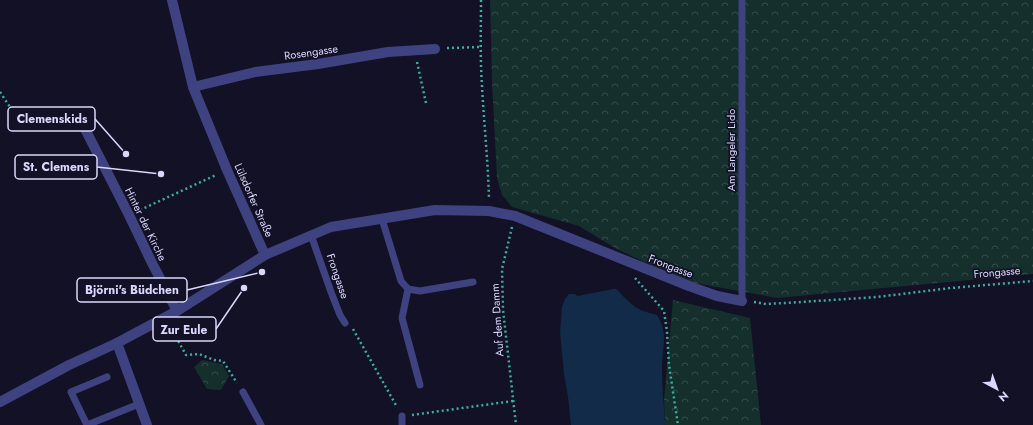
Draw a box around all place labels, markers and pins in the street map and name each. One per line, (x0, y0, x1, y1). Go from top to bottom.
callout: Clemenskids (8, 107, 95, 131)
callout: St. Clemens (15, 155, 97, 179)
callout: Björni's Büdchen (77, 278, 187, 302)
callout: Zur Eule (153, 317, 216, 341)

